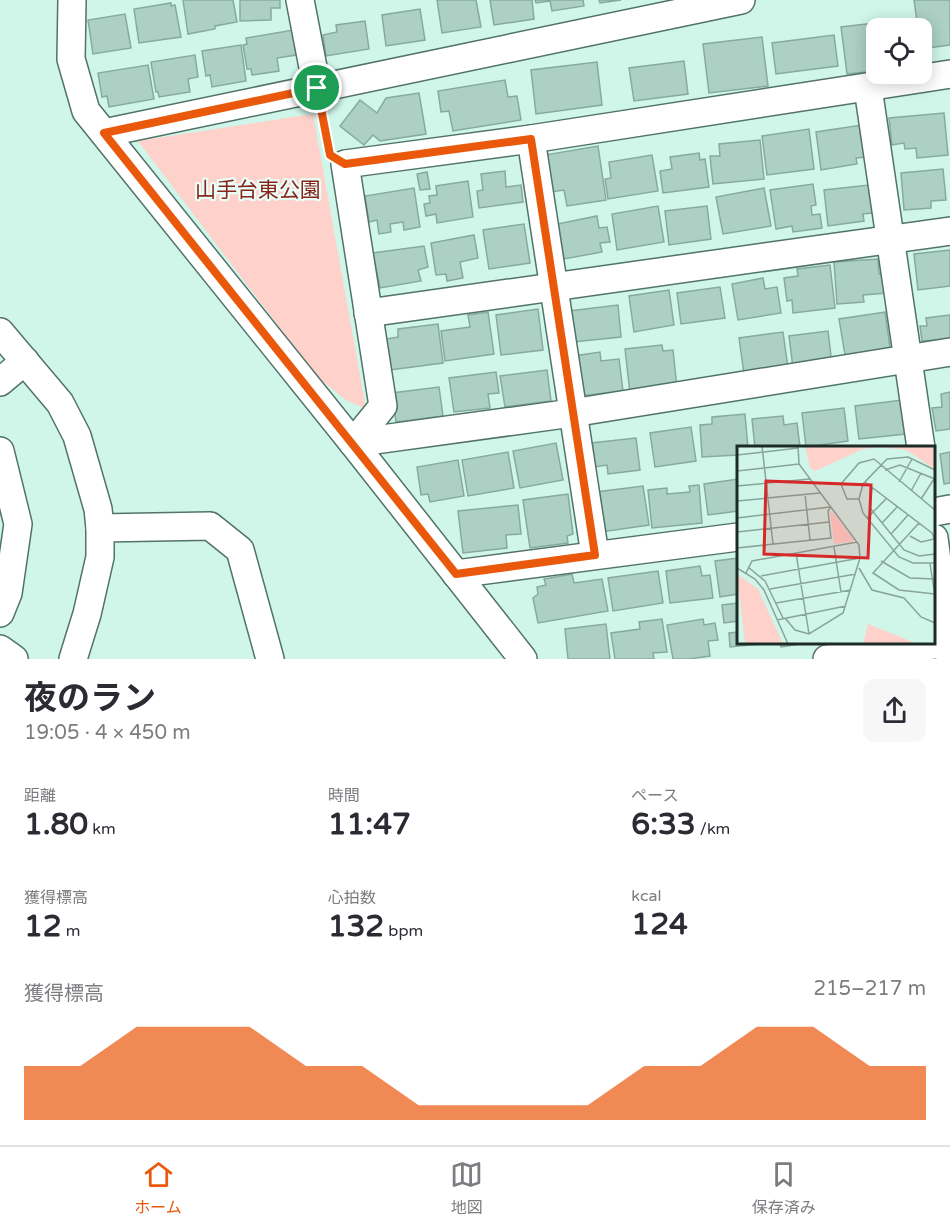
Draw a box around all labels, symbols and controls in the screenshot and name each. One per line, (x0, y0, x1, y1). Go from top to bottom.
map controls (866, 18, 932, 84)
button: locate (866, 18, 932, 84)
pin (291, 62, 342, 113)
icon: arrive (300, 71, 333, 104)
park label: 山手台東公園 (195, 178, 321, 203)
inset map (737, 446, 935, 644)
text: 夜のラン (24, 679, 156, 718)
button: share (863, 679, 926, 742)
text: 19:05 · 4 × 450 m (24, 721, 191, 745)
text: 距離 (24, 786, 56, 806)
text: 時間 (328, 786, 360, 806)
text: ペース (631, 786, 679, 806)
text: 1.80 (24, 806, 88, 843)
text: 11:47 (328, 806, 411, 843)
text: 6:33 (631, 806, 696, 843)
text: km (88, 819, 116, 839)
text: /km (696, 819, 730, 839)
text: kcal (631, 886, 661, 906)
text: 獲得標高 (24, 888, 88, 908)
text: 心拍数 (328, 888, 376, 908)
text: 124 (631, 906, 688, 943)
text: 12 (24, 908, 62, 945)
text: 132 (328, 908, 384, 945)
text: m (62, 921, 81, 941)
text: bpm (384, 921, 423, 941)
text: 215–217 m (813, 977, 926, 1001)
text: 獲得標高 (24, 982, 104, 1006)
tab: ホーム (134, 1158, 182, 1218)
tab: 地図 (450, 1158, 483, 1218)
tab: 保存済み (752, 1158, 816, 1218)

